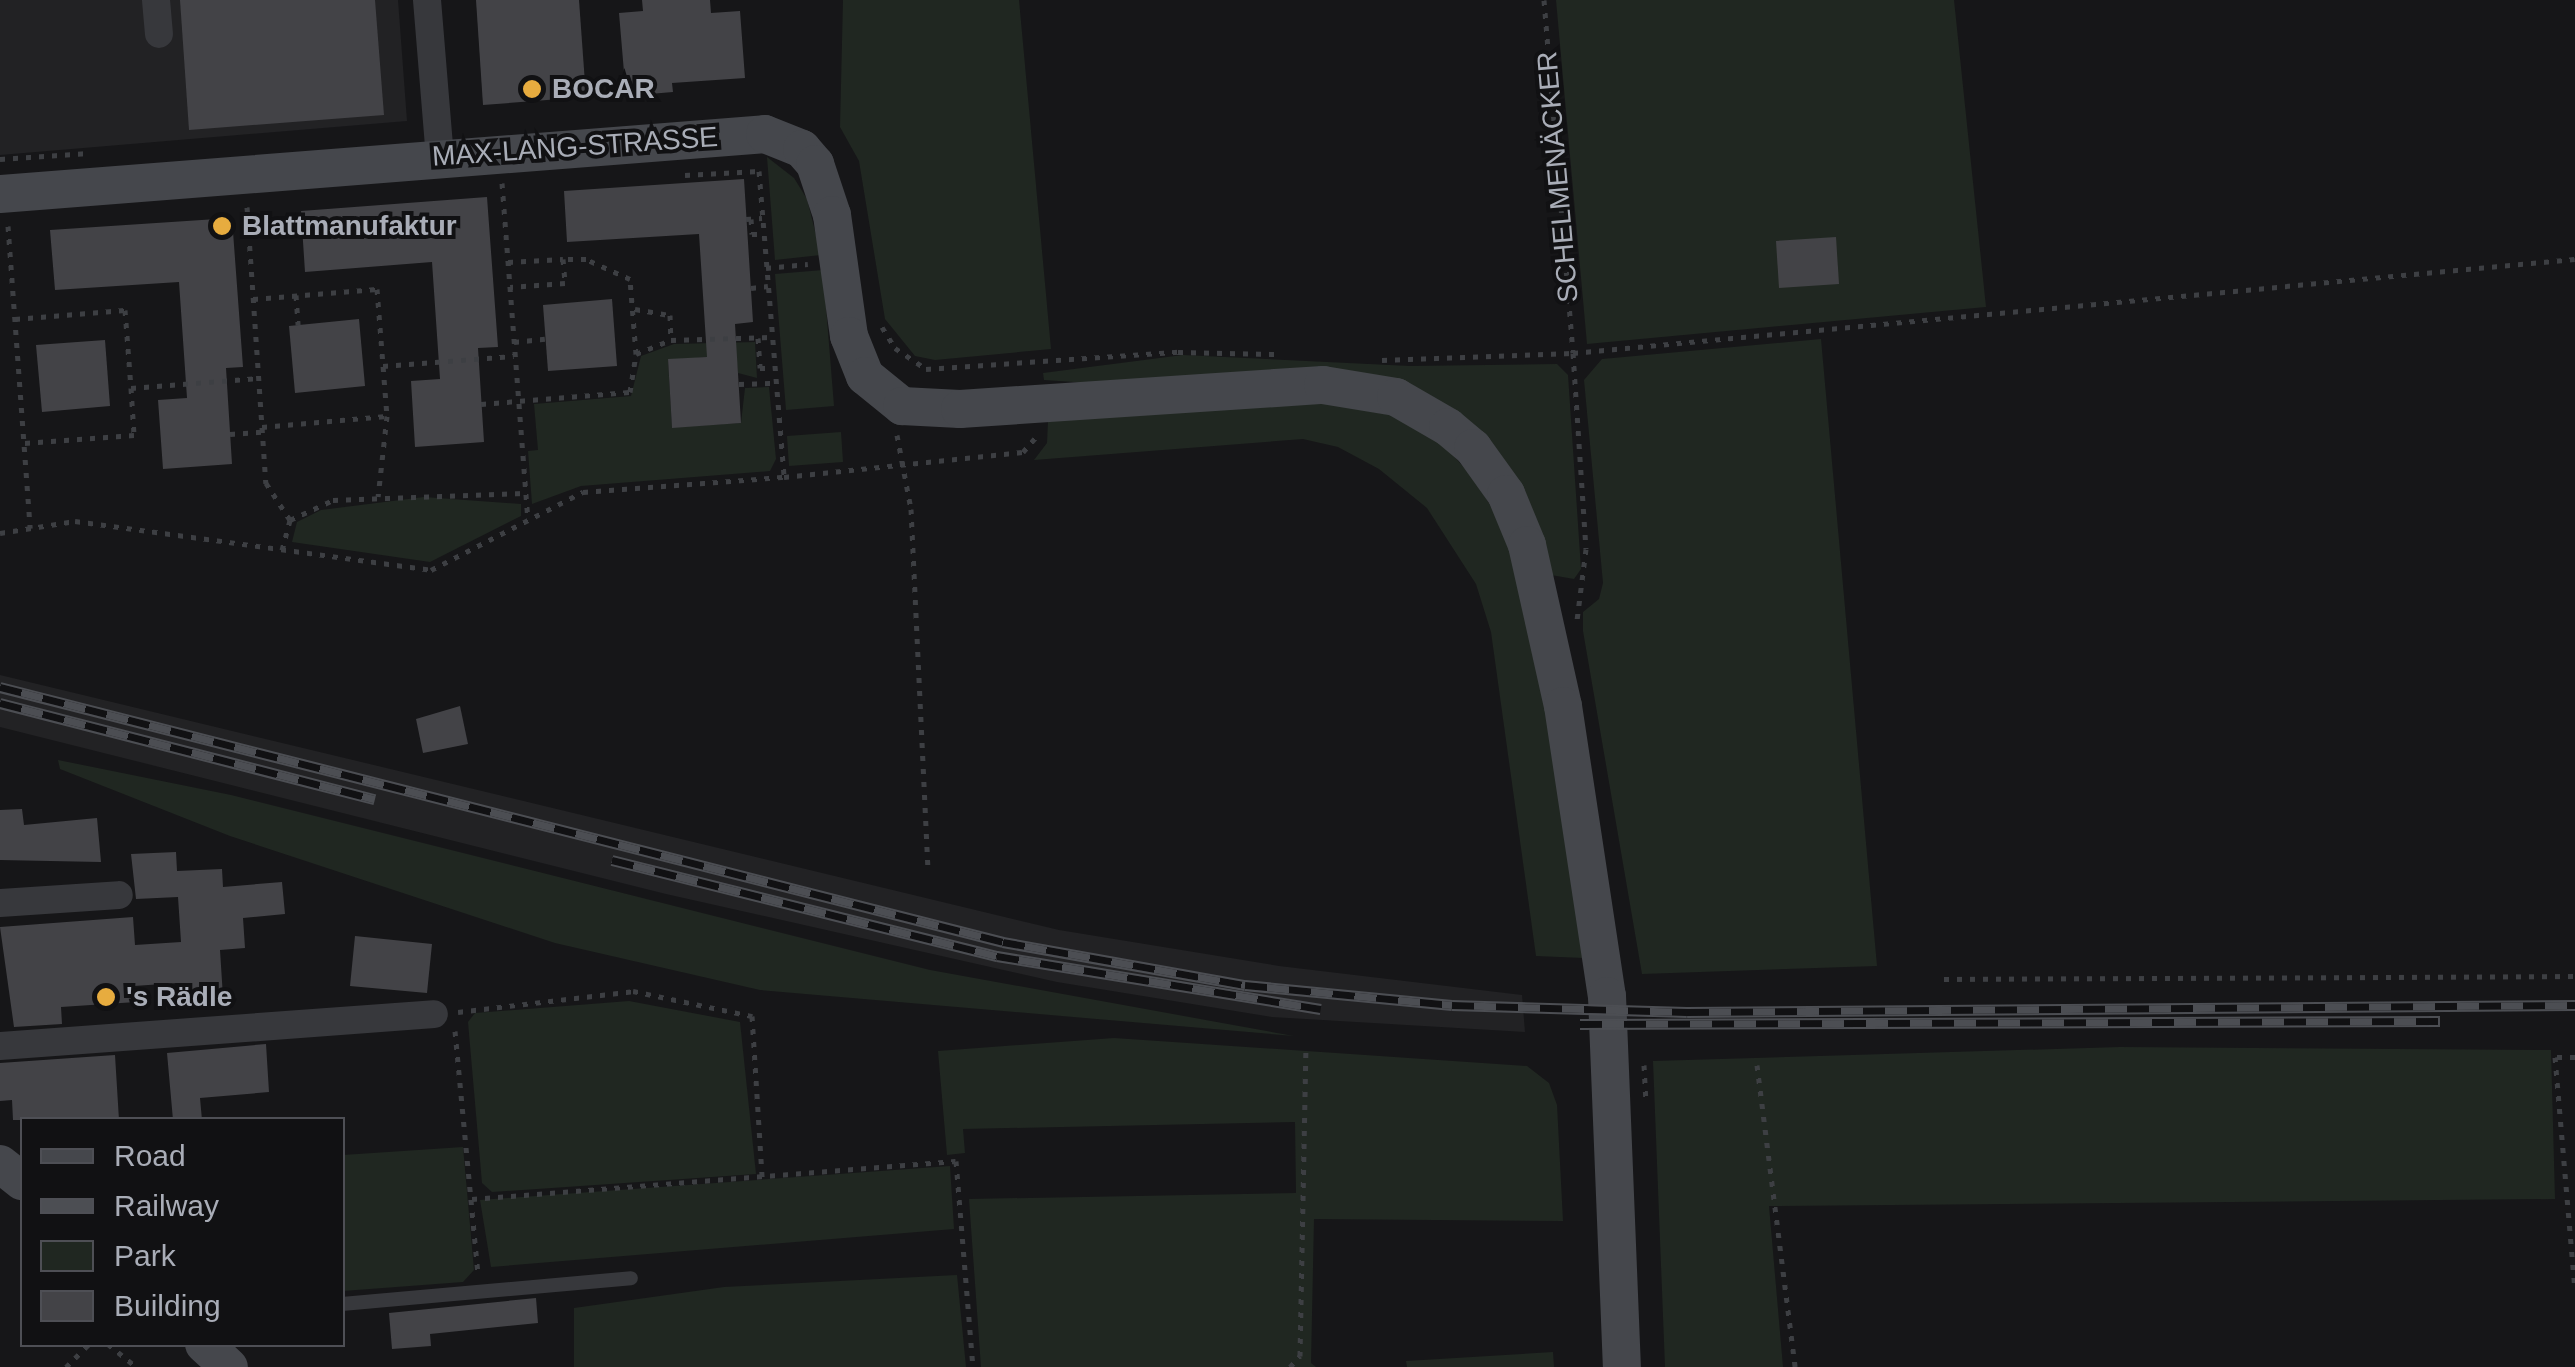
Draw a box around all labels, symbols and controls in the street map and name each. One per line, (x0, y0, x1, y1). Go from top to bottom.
street label: SCHELMENÄCKER (1530, 50, 1586, 304)
place label: BOCAR (552, 72, 655, 106)
marker: BOCAR (521, 78, 543, 100)
street label: MAX-LANG-STRASSE (431, 120, 719, 174)
place label: Blattmanufaktur (242, 209, 457, 243)
marker: Blattmanufaktur (211, 215, 233, 237)
place label: 's Rädle (126, 980, 232, 1014)
marker: 's Rädle (95, 986, 117, 1008)
legend (20, 1117, 345, 1347)
text: Road (114, 1139, 186, 1172)
text: Railway (114, 1189, 219, 1222)
text: Park (114, 1239, 176, 1272)
text: Building (114, 1289, 221, 1322)

